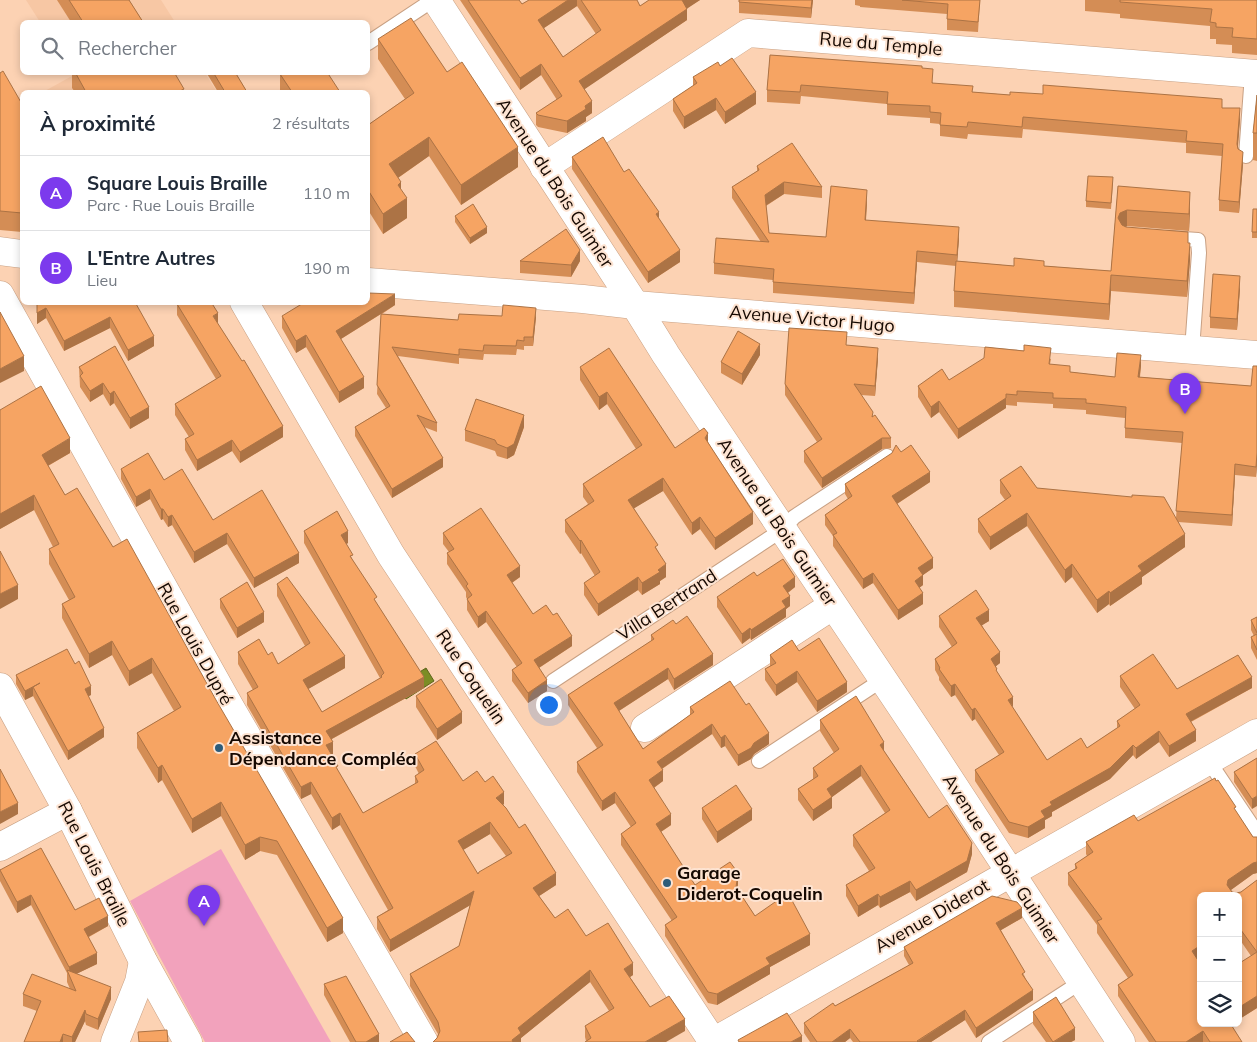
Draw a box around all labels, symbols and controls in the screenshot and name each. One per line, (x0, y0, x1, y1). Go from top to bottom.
search box (20, 20, 370, 75)
street label: Rue du Temple (819, 27, 943, 60)
icon: search (38, 34, 66, 62)
text: Rechercher (78, 36, 177, 60)
street label: Avenue du Bois Guimier (492, 93, 619, 272)
text: À proximité (40, 110, 156, 136)
text: 2 résultats (272, 113, 350, 133)
text: Square Louis Braille (87, 171, 267, 195)
text: A (50, 183, 62, 203)
text: 110 m (303, 183, 350, 203)
text: Parc · Rue Louis Braille (87, 195, 255, 215)
text: L'Entre Autres (87, 246, 215, 270)
text: B (50, 258, 62, 278)
text: 190 m (303, 258, 350, 278)
text: Lieu (87, 270, 117, 290)
street label: Avenue Victor Hugo (728, 300, 896, 337)
pin: B (1169, 373, 1201, 414)
street label: Avenue du Bois Guimier (713, 433, 843, 611)
street label: Villa Bertrand (612, 564, 721, 646)
street label: Rue Louis Dupré (152, 579, 239, 709)
street label: Rue Coquelin (431, 625, 512, 728)
your location (536, 692, 562, 718)
place label: Assistance Dépendance Compléa (229, 726, 417, 770)
marker: Assistance Dépendance Compléa (213, 742, 225, 754)
street label: Avenue du Bois Guimier (938, 769, 1065, 948)
street label: Rue Louis Braille (53, 797, 136, 930)
place label: Garage Diderot-Coquelin (677, 861, 823, 905)
street label: Avenue Diderot (870, 873, 993, 958)
marker: Garage Diderot-Coquelin (661, 877, 673, 889)
pin: A (188, 885, 220, 926)
map controls (1197, 892, 1242, 1027)
button: + (1197, 892, 1242, 937)
button: − (1197, 937, 1242, 982)
button: layers (1197, 982, 1242, 1027)

